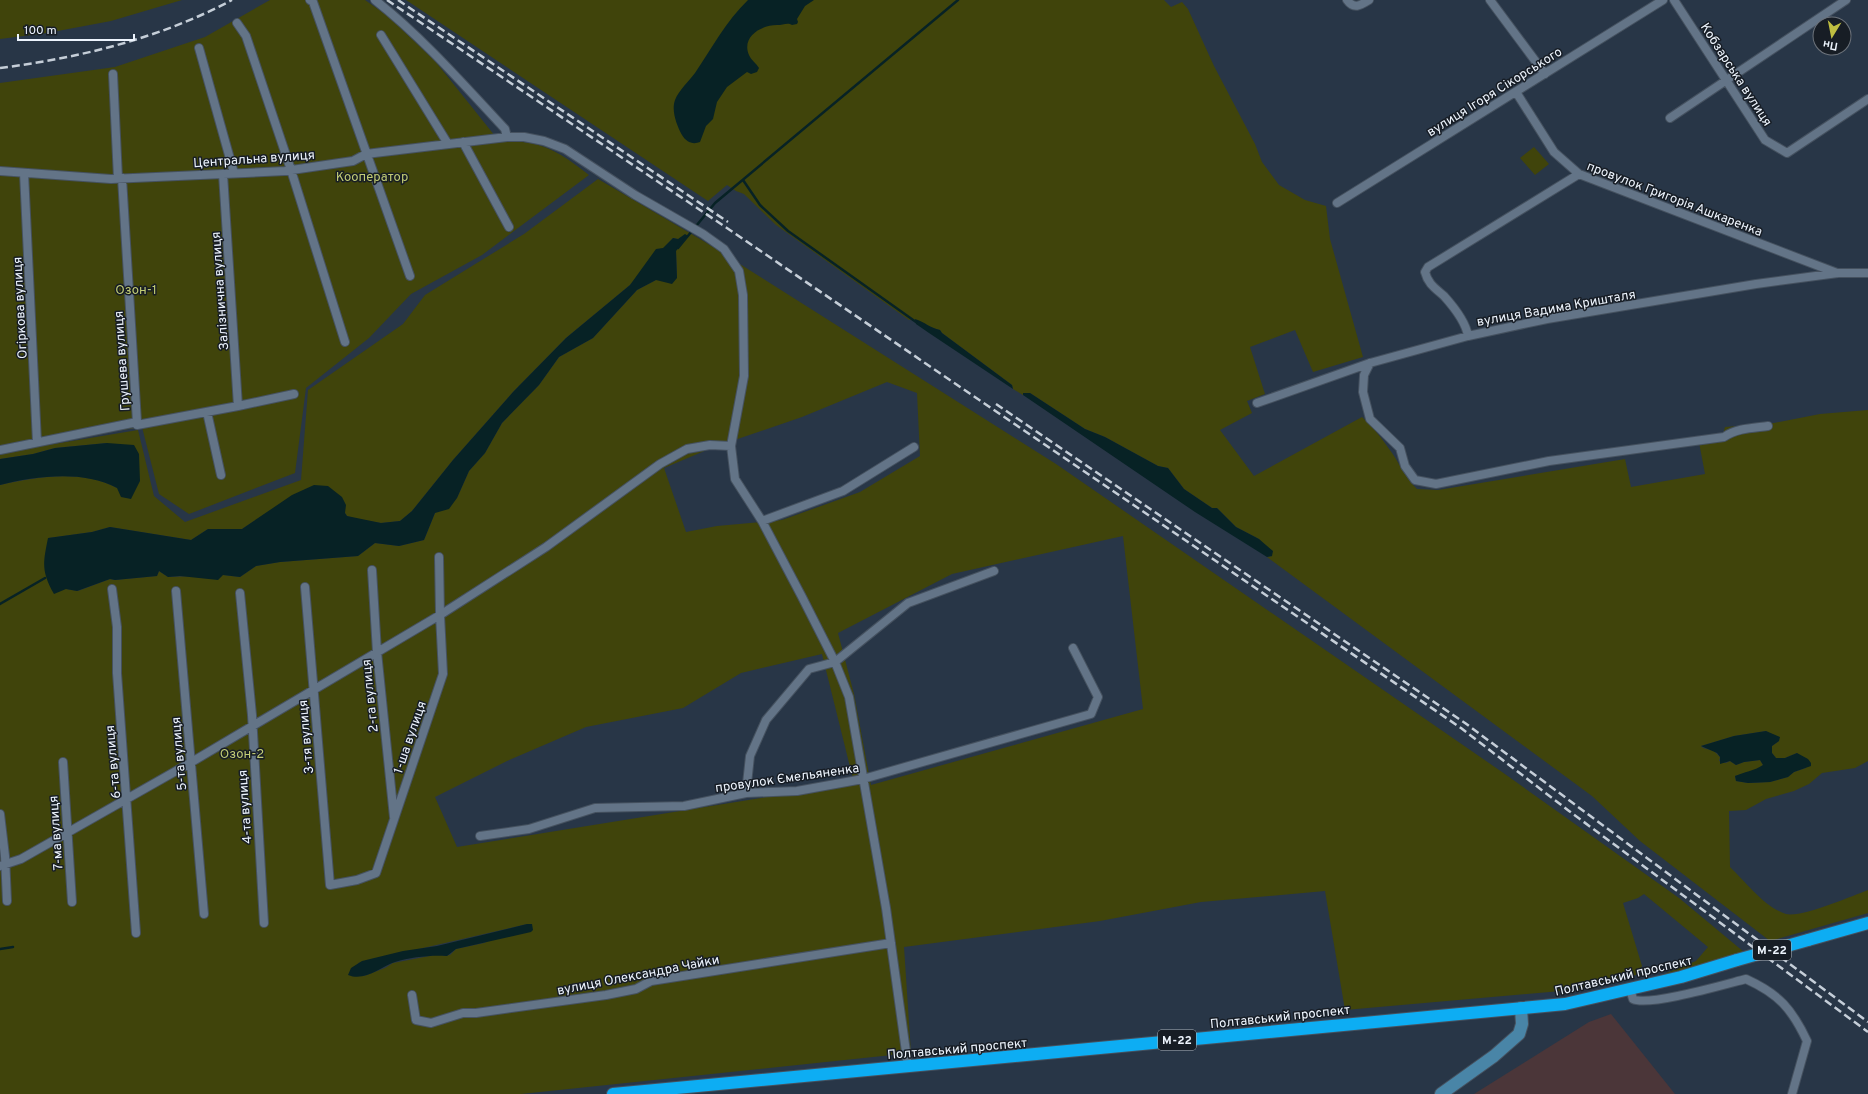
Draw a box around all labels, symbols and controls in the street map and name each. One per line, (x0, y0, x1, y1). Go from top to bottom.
scale bar (18, 16, 134, 42)
north arrow (1812, 16, 1852, 56)
street label: Кобзарська вулиця (1696, 21, 1775, 130)
text: 100 m (24, 23, 57, 39)
text: Пн (1822, 37, 1839, 53)
street label: вулиця Ігоря Сікорського (1424, 44, 1566, 141)
street label: Центральна вулиця (193, 148, 316, 172)
street label: провулок Григорія Ашкаренка (1584, 159, 1764, 241)
park label: Кооператор (336, 170, 408, 186)
street label: Залізнична вулиця (209, 231, 233, 351)
street label: Огіркова вулиця (10, 256, 32, 359)
park label: Озон-1 (115, 283, 157, 299)
street label: вулиця Вадима Кришталя (1476, 287, 1637, 331)
street label: Грушева вулиця (112, 310, 134, 411)
street label: 2-га вулиця (359, 658, 383, 733)
street label: 3-тя вулиця (296, 699, 318, 774)
street label: 1-ша вулиця (391, 699, 431, 776)
street label: 5-та вулиця (169, 716, 191, 791)
street label: 6-та вулиця (103, 724, 125, 799)
park label: Озон-2 (220, 747, 264, 763)
street label: провулок Ємельяненка (714, 761, 860, 797)
street label: 4-та вулиця (235, 769, 257, 844)
street label: 7-ма вулиця (46, 795, 68, 871)
road number: М-22 (1753, 940, 1791, 960)
street label: вулиця Олександра Чайки (556, 952, 721, 1000)
street label: Полтавський проспект (1553, 953, 1694, 1001)
street label: Полтавський проспект (1209, 1003, 1351, 1033)
road number: М-22 (1158, 1030, 1196, 1050)
street label: Полтавський проспект (886, 1036, 1028, 1064)

